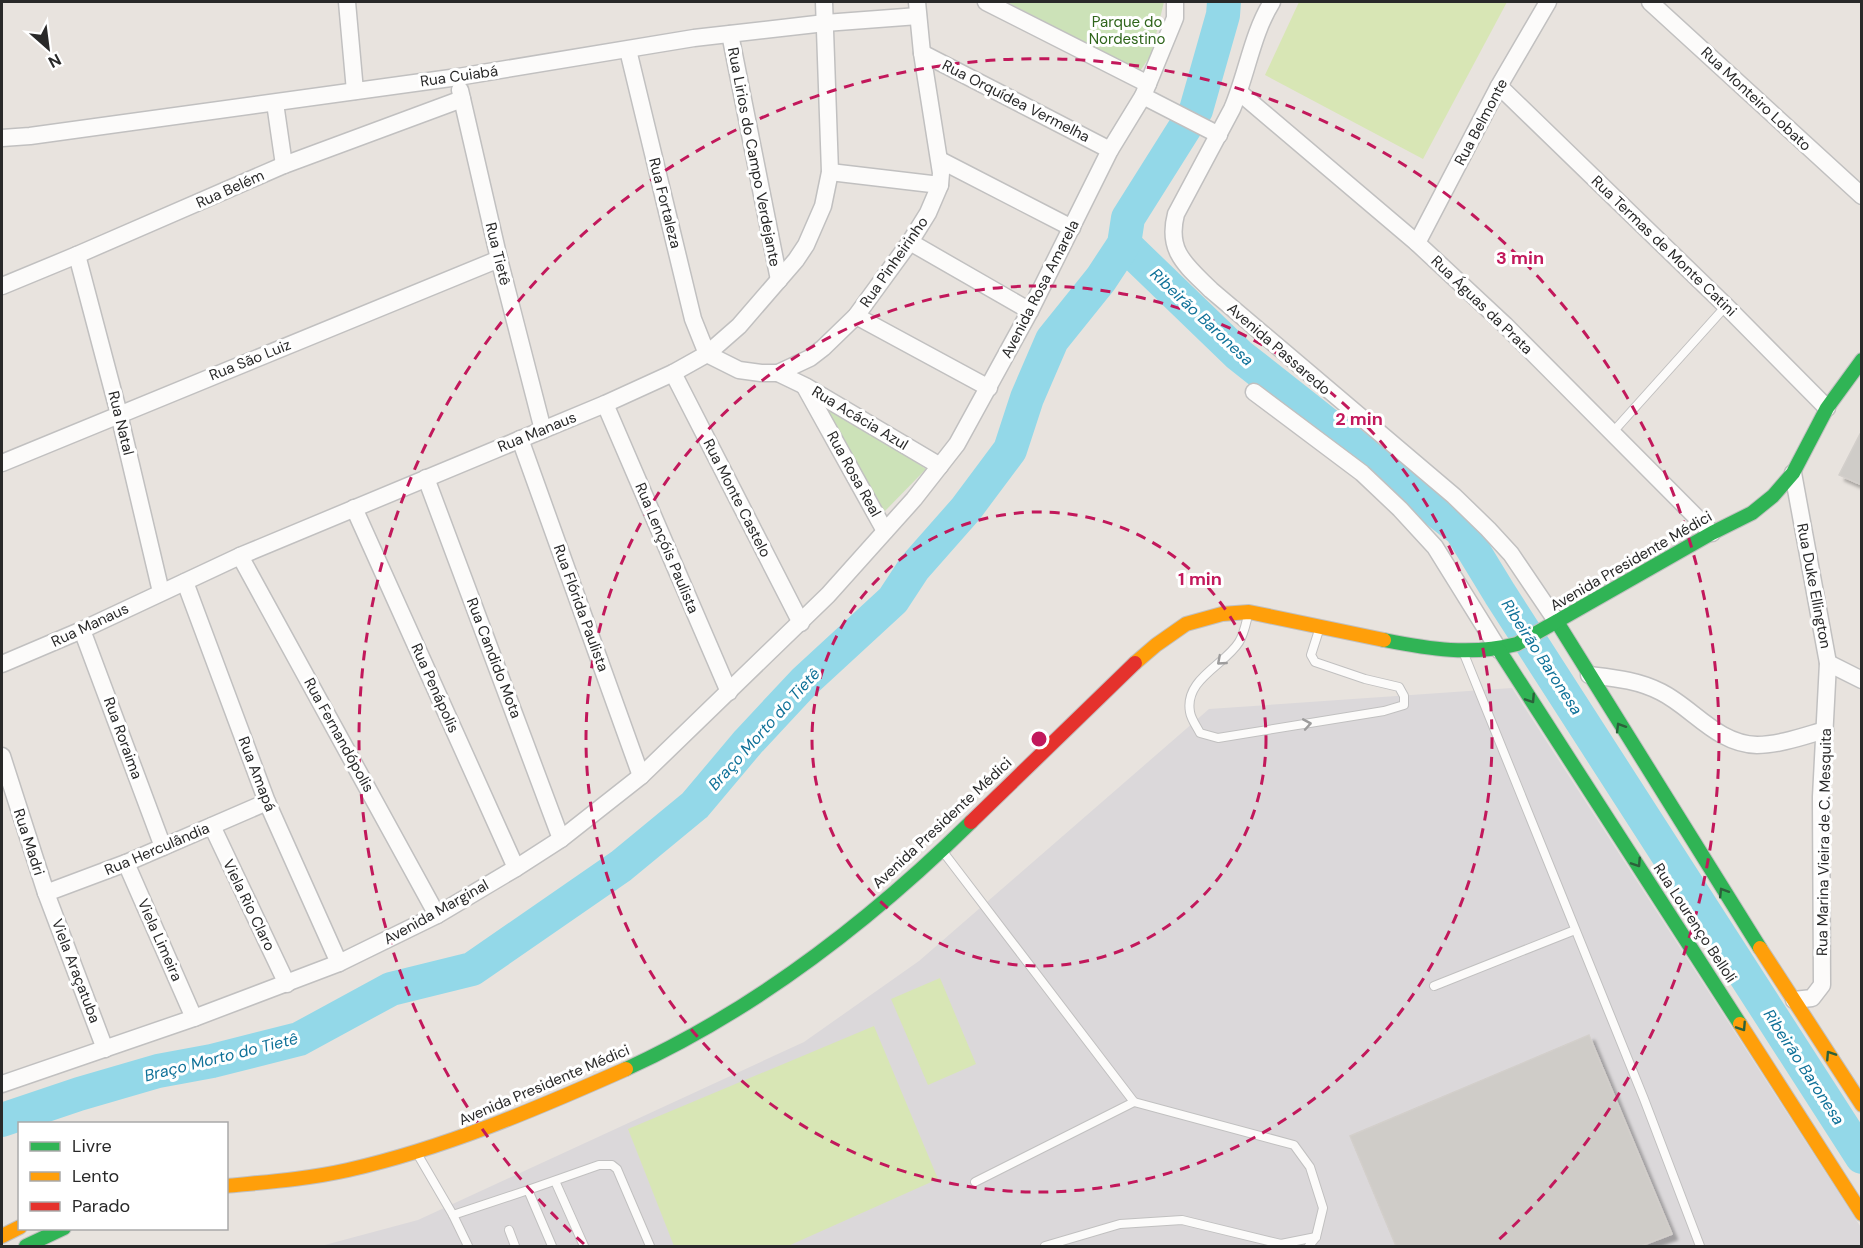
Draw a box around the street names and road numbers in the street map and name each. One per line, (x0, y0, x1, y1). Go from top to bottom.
street label: Rua Monteiro Lobato (1696, 43, 1816, 156)
street label: Rua Lirios do Campo Verdejante (723, 46, 785, 268)
street label: Rua Orquídea Vermelha (939, 55, 1093, 147)
street label: Rua Cuiabá (419, 61, 499, 91)
street label: Rua Belmonte (1450, 75, 1512, 169)
street label: Rua Fortaleza (644, 156, 686, 250)
street label: Rua Belém (193, 165, 267, 213)
street label: Rua Termas de Monte Catini (1587, 171, 1741, 321)
street label: Rua Pinheirinho (855, 213, 933, 311)
street label: Avenida Rosa Amarela (996, 216, 1084, 362)
street label: Rua Tietê (481, 220, 515, 288)
street label: Rua Águas da Prata (1427, 251, 1537, 359)
street label: Avenida Passaredo (1223, 299, 1335, 400)
street label: Rua São Luiz (206, 335, 294, 385)
street label: Rua Acácia Azul (808, 381, 912, 455)
street label: Rua Natal (103, 389, 139, 457)
street label: Rua Manaus (495, 407, 579, 457)
street label: Rua Rosa Real (822, 428, 886, 520)
street label: Rua Monte Castelo (698, 435, 776, 561)
street label: Rua Lençóis Paulista (630, 480, 704, 616)
street label: Avenida Presidente Médici (1546, 506, 1716, 616)
street label: Rua Duke Ellington (1792, 522, 1836, 650)
street label: Rua Flórida Paulista (549, 542, 613, 674)
street label: Rua Candido Mota (462, 595, 526, 721)
street label: Rua Manaus (48, 598, 132, 652)
street label: Rua Penápolis (406, 640, 464, 736)
street label: Rua Fernandópolis (299, 674, 379, 796)
street label: Rua Roraima (99, 694, 147, 782)
street label: Rua Marina Vieira de C. Mesquita (1812, 728, 1836, 956)
street label: Rua Amapá (234, 734, 280, 814)
street label: Avenida Presidente Médici (868, 753, 1016, 893)
street label: Rua Madri (9, 806, 49, 878)
street label: Rua Herculândia (101, 818, 213, 880)
street label: Viela Rio Claro (218, 856, 280, 954)
street label: Rua Lourenço Belloli (1649, 859, 1741, 987)
street label: Avenida Marginal (380, 875, 492, 949)
street label: Viela Limeira (133, 896, 187, 984)
street label: Viela Araçatuba (47, 916, 105, 1026)
street label: Avenida Presidente Médici (456, 1040, 632, 1130)

